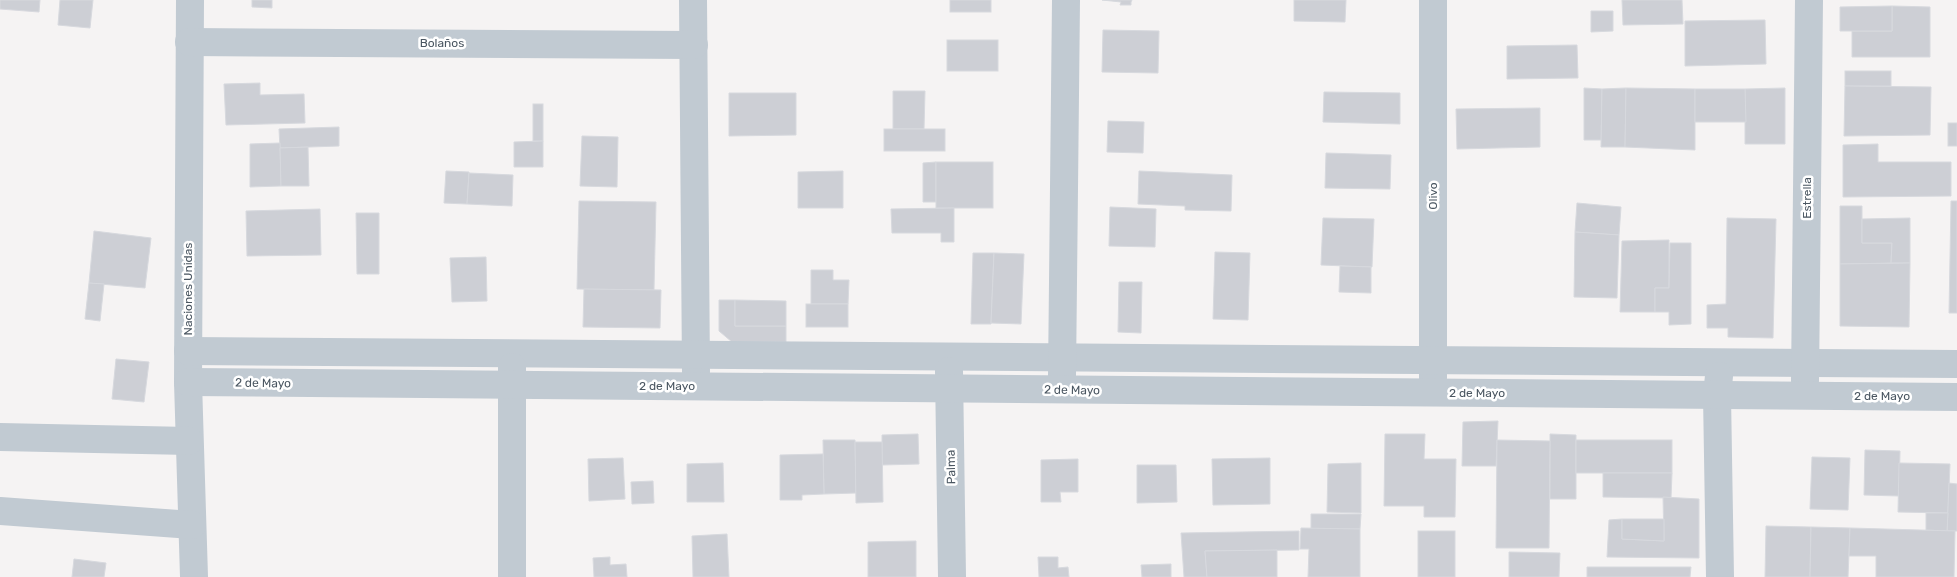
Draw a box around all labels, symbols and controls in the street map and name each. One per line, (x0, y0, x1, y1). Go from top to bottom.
street label: Bolaños (420, 36, 464, 50)
street label: Estrella (1800, 177, 1814, 219)
street label: Olivo (1426, 182, 1440, 210)
street label: Naciones Unidas (181, 243, 195, 335)
street label: 2 de Mayo (235, 376, 291, 390)
street label: 2 de Mayo (639, 379, 695, 393)
street label: 2 de Mayo (1044, 383, 1100, 397)
street label: 2 de Mayo (1449, 386, 1505, 400)
street label: 2 de Mayo (1854, 389, 1910, 403)
street label: Palma (944, 450, 958, 484)

